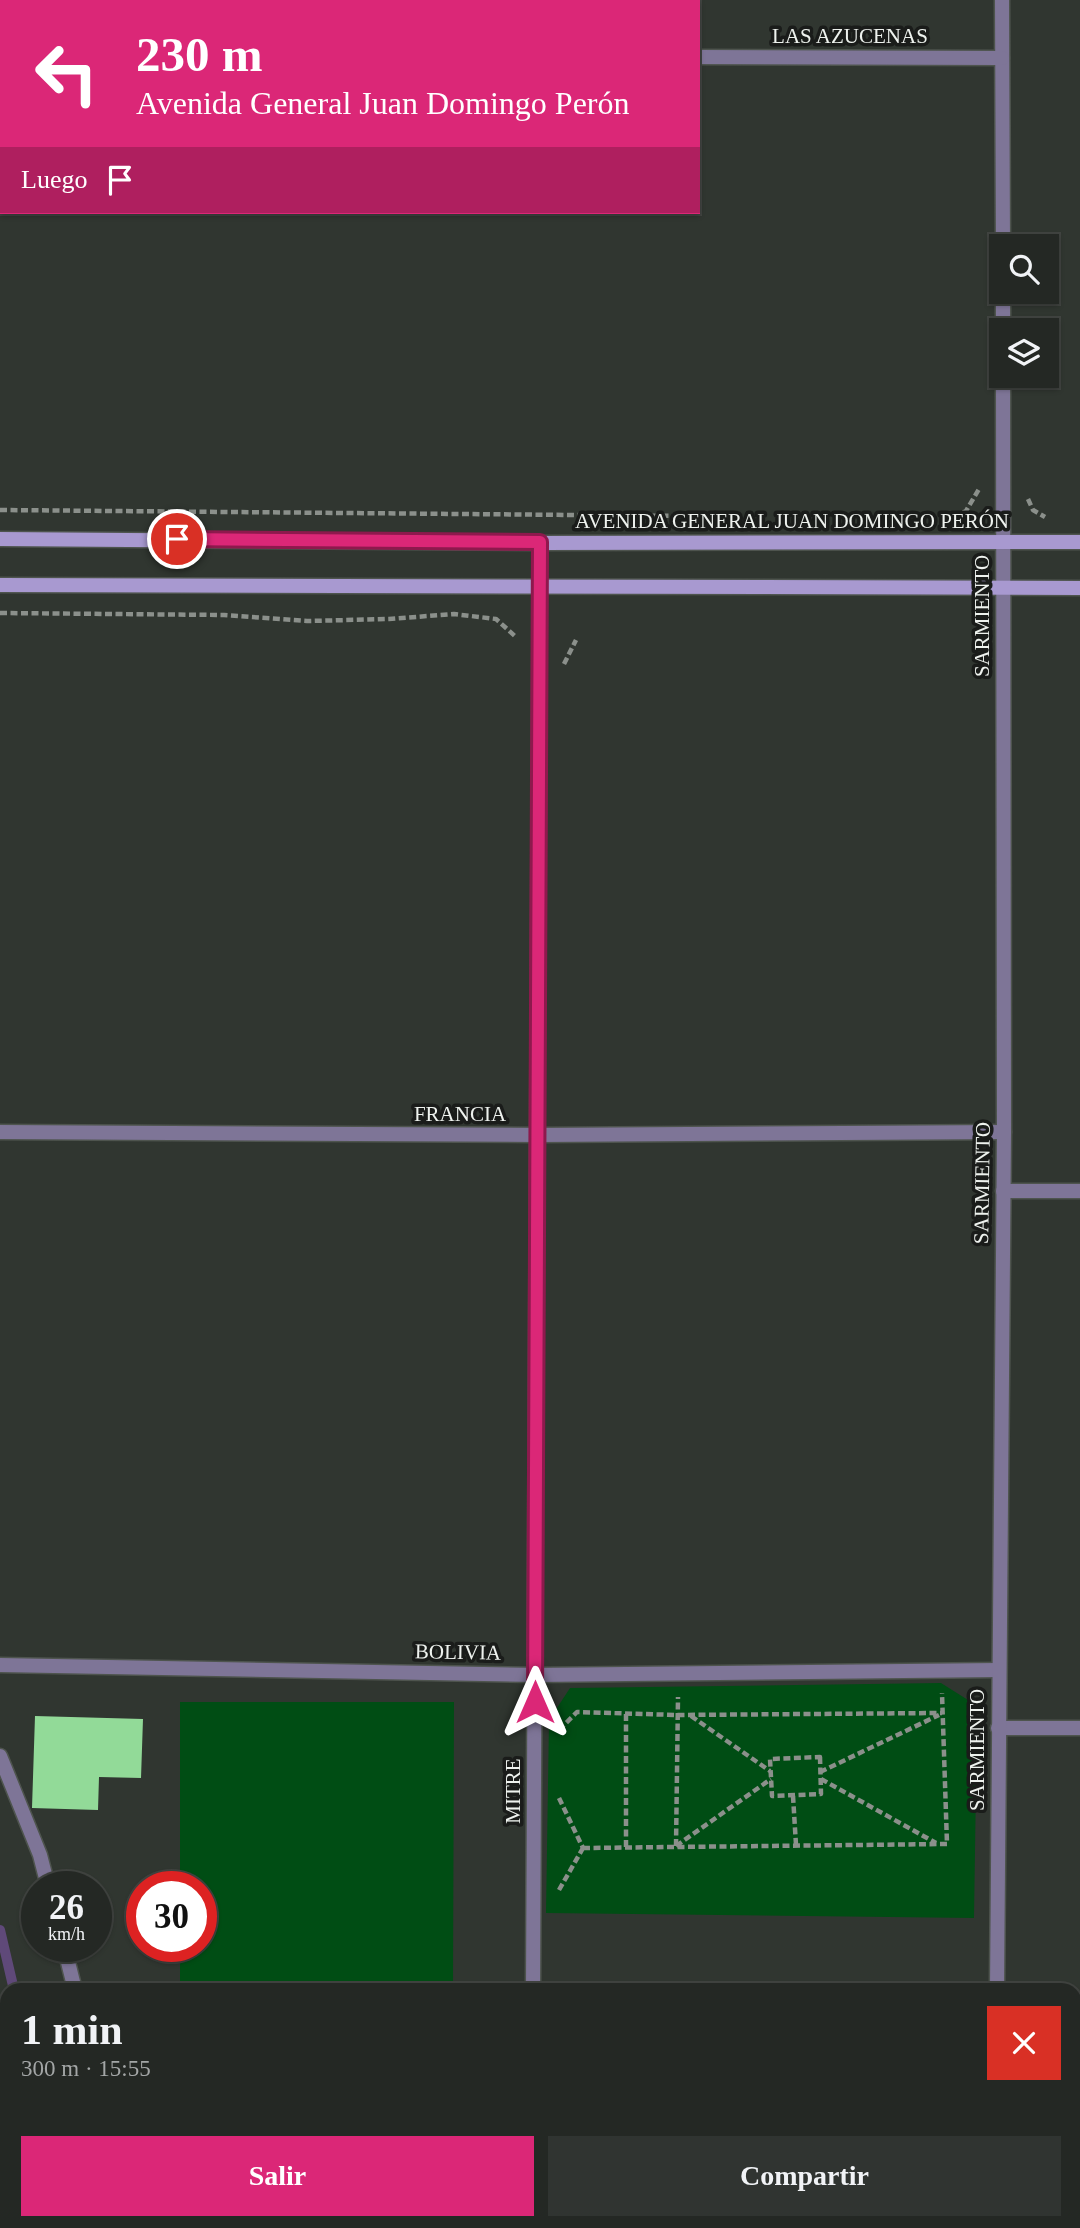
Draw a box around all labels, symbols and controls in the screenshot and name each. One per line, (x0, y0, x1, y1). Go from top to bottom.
street label: LAS AZUCENAS (772, 24, 928, 48)
text: 230 m (136, 27, 263, 82)
icon: left (21, 28, 112, 119)
text: Avenida General Juan Domingo Perón (136, 85, 630, 121)
icon: arrive (101, 161, 139, 199)
text: Luego (21, 165, 87, 194)
map controls (989, 234, 1059, 388)
button: search (989, 234, 1059, 304)
button: layers (989, 318, 1059, 388)
pin (147, 509, 207, 569)
street label: AVENIDA GENERAL JUAN DOMINGO PERÓN (575, 509, 1009, 533)
icon: arrive (158, 520, 196, 558)
street label: SARMIENTO (970, 555, 994, 677)
street label: FRANCIA (414, 1102, 507, 1126)
street label: SARMIENTO (969, 1122, 995, 1244)
street label: BOLIVIA (415, 1639, 502, 1665)
position arrow (498, 1665, 572, 1739)
street label: SARMIENTO (965, 1689, 989, 1811)
street label: MITRE (501, 1758, 525, 1824)
speed limit sign: 30 (126, 1871, 217, 1962)
text: 26 (49, 1888, 84, 1927)
text: km/h (48, 1924, 85, 1944)
button: close (987, 2006, 1061, 2080)
text: 1 min (21, 2007, 123, 2053)
text: 300 m · 15:55 (21, 2056, 151, 2081)
button: Salir (21, 2136, 534, 2216)
button: Compartir (548, 2136, 1061, 2216)

